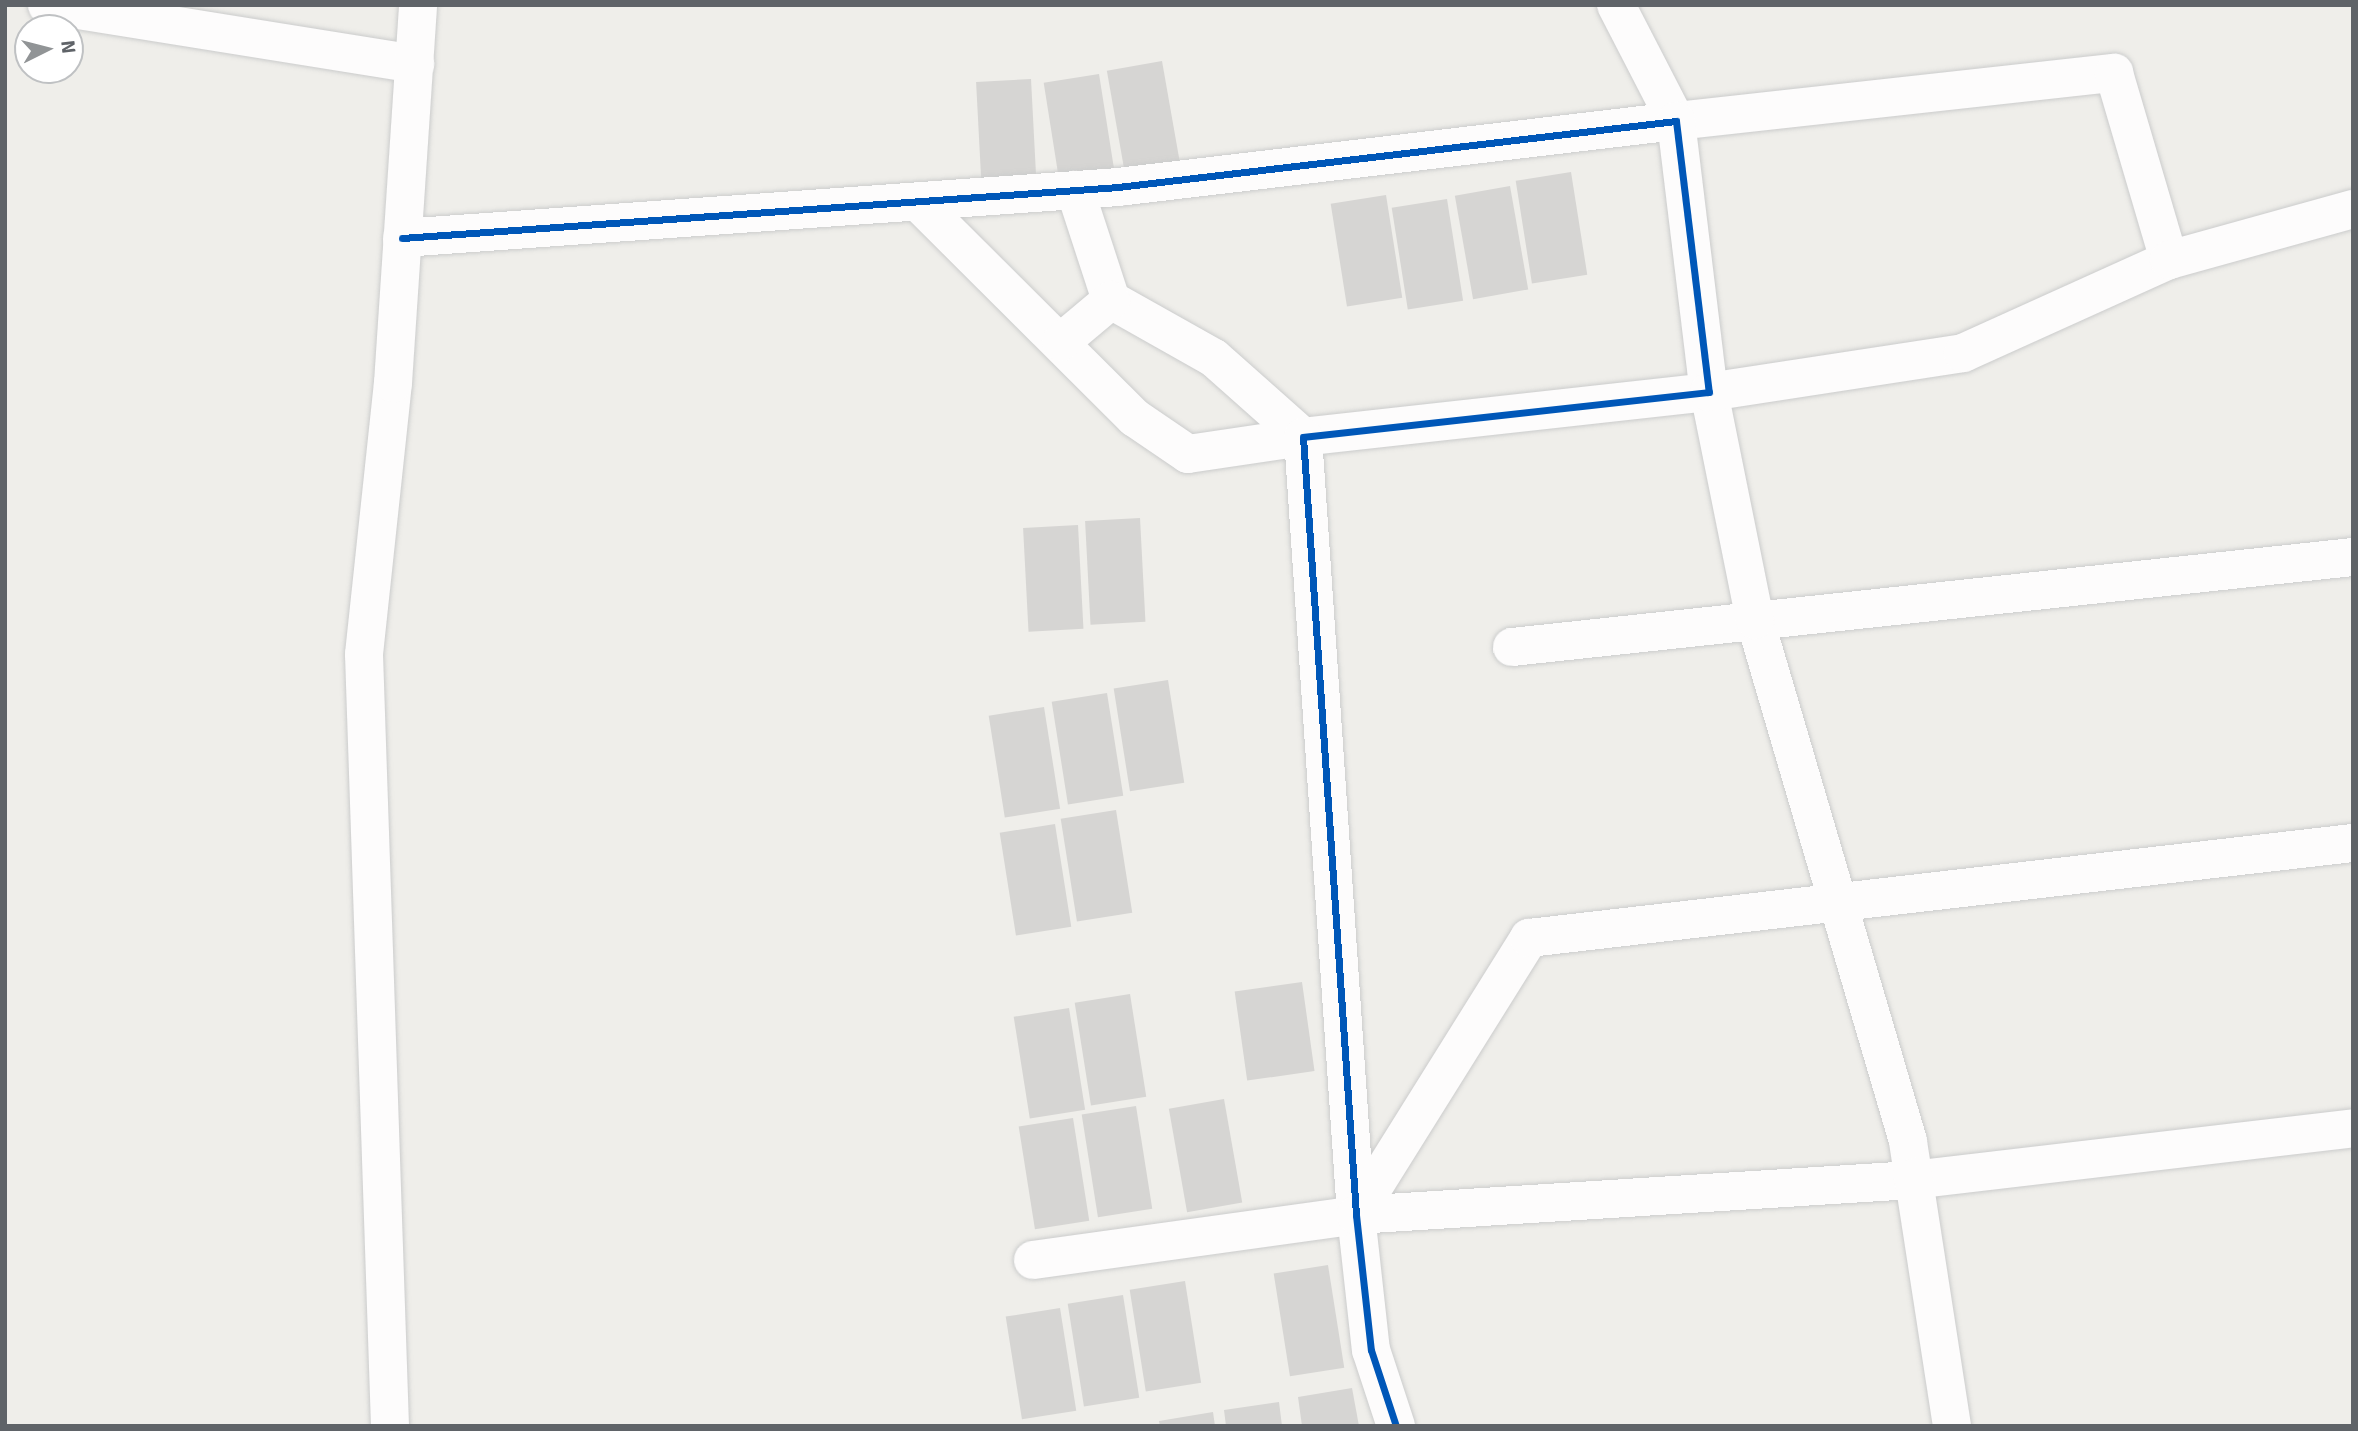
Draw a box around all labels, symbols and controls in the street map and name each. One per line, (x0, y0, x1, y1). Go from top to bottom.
north arrow (14, 14, 84, 84)
text: N (55, 39, 81, 55)

